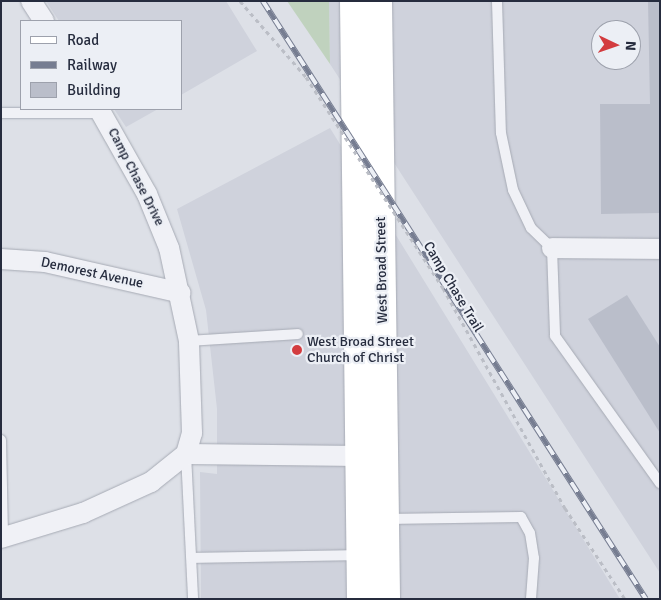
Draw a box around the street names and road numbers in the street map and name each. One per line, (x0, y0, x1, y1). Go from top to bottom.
street label: Camp Chase Drive (104, 125, 168, 229)
street label: West Broad Street (373, 216, 391, 324)
street label: Camp Chase Trail (419, 239, 487, 335)
street label: Demorest Avenue (39, 254, 145, 292)

